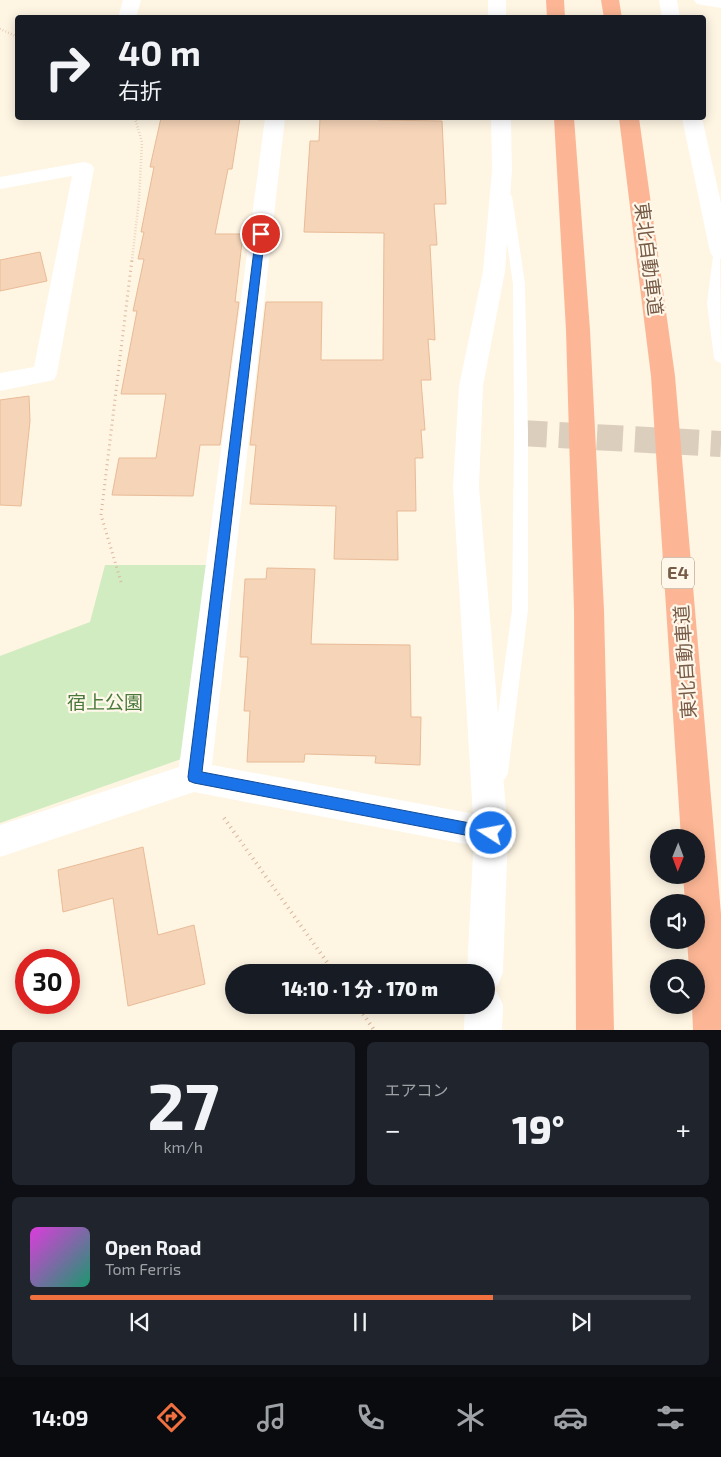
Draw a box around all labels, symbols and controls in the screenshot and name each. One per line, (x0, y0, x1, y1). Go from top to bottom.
text: 40 m (118, 31, 201, 73)
icon: right (35, 35, 100, 100)
text: 右折 (118, 77, 162, 103)
street label: 東北自動車道 (631, 201, 668, 317)
pin (240, 213, 282, 255)
icon: arrive (247, 220, 275, 248)
road number: E4 (662, 558, 694, 588)
street label: 東北自動車道 (669, 604, 700, 720)
park label: 宿上公園 (67, 690, 143, 713)
position arrow (464, 806, 516, 858)
north arrow (650, 829, 705, 884)
map controls (650, 829, 705, 1014)
button: sound (650, 894, 705, 949)
speed limit sign: 30 (15, 949, 80, 1014)
button: search (650, 959, 705, 1014)
text: 14:10 · 1 分 · 170 m (282, 977, 438, 1000)
text: 27 (147, 1065, 219, 1143)
text: エアコン (385, 1080, 449, 1099)
text: 19° (512, 1106, 565, 1152)
text: − (385, 1112, 401, 1146)
text: + (676, 1112, 691, 1146)
text: km/h (163, 1137, 203, 1156)
text: Open Road (105, 1236, 201, 1259)
text: Tom Ferris (105, 1259, 181, 1278)
icon: previous (126, 1308, 154, 1336)
icon: pause (346, 1308, 374, 1336)
icon: next (567, 1308, 595, 1336)
icon: directions (154, 1400, 189, 1435)
icon: music (254, 1400, 289, 1435)
icon: phone (353, 1400, 388, 1435)
icon: climate (453, 1400, 488, 1435)
icon: car (553, 1400, 588, 1435)
icon: filters (653, 1400, 688, 1435)
text: 14:09 (32, 1404, 89, 1430)

